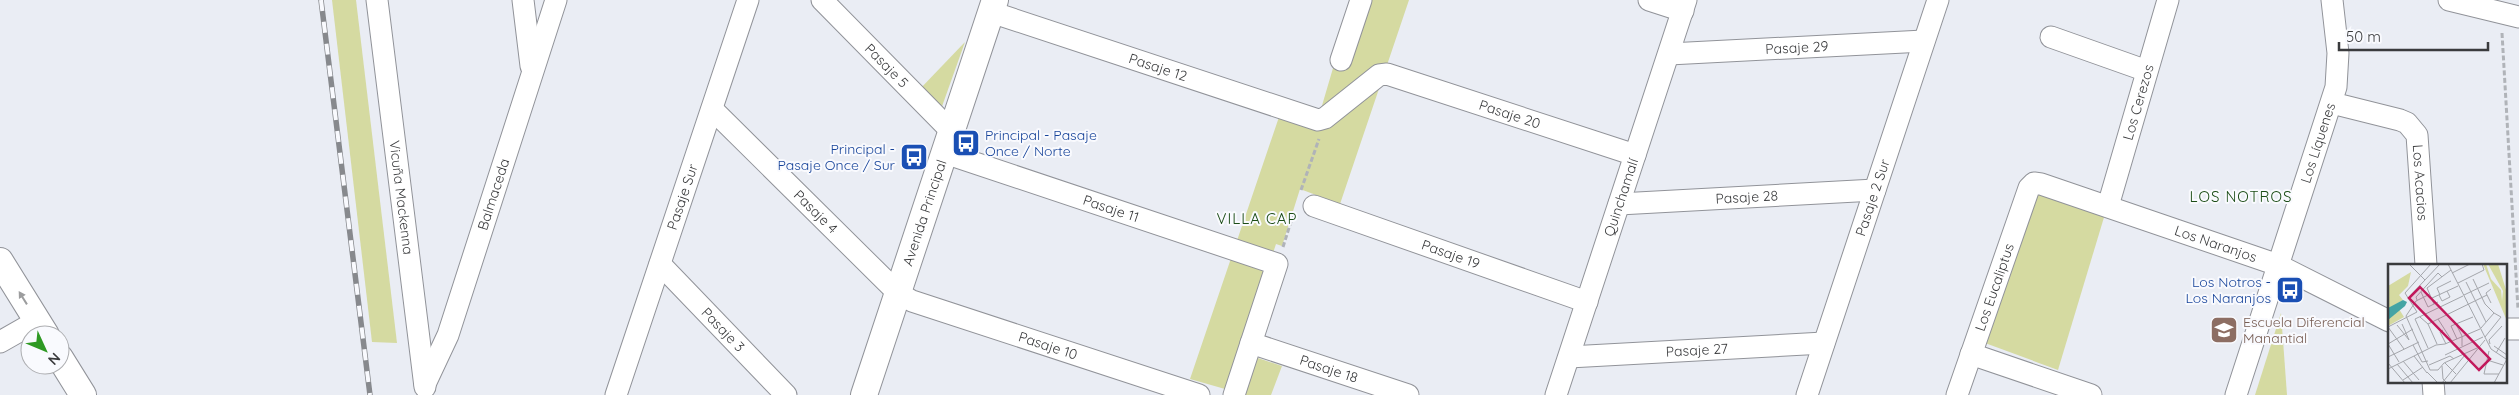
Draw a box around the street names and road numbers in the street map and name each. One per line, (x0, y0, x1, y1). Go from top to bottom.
street label: Pasaje 29 (1765, 37, 1829, 58)
street label: Pasaje 5 (861, 40, 912, 91)
street label: Pasaje 12 (1127, 49, 1190, 85)
street label: Los Cerezos (2119, 62, 2158, 142)
street label: Pasaje 20 (1477, 96, 1543, 133)
street label: Los Líquenes (2296, 100, 2339, 186)
street label: Vicuña Mackenna (385, 139, 418, 256)
street label: Los Acacios (2409, 144, 2432, 221)
street label: Balmaceda (473, 156, 513, 232)
street label: Quinchamalí (1600, 156, 1642, 239)
street label: Pasaje 2 Sur (1851, 156, 1894, 239)
street label: Avenida Principal (898, 157, 950, 268)
street label: Pasaje Sur (663, 161, 702, 232)
street label: Pasaje 4 (790, 186, 842, 237)
street label: Pasaje 28 (1715, 186, 1779, 208)
street label: Pasaje 11 (1081, 191, 1141, 226)
street label: Los Naranjos (2172, 221, 2259, 266)
street label: Pasaje 19 (1419, 236, 1482, 273)
street label: Los Eucaliptus (1971, 241, 2018, 334)
street label: Pasaje 3 (698, 304, 749, 356)
street label: Pasaje 10 (1016, 328, 1080, 364)
street label: Pasaje 27 (1665, 339, 1728, 361)
street label: Pasaje 18 (1297, 351, 1360, 387)

